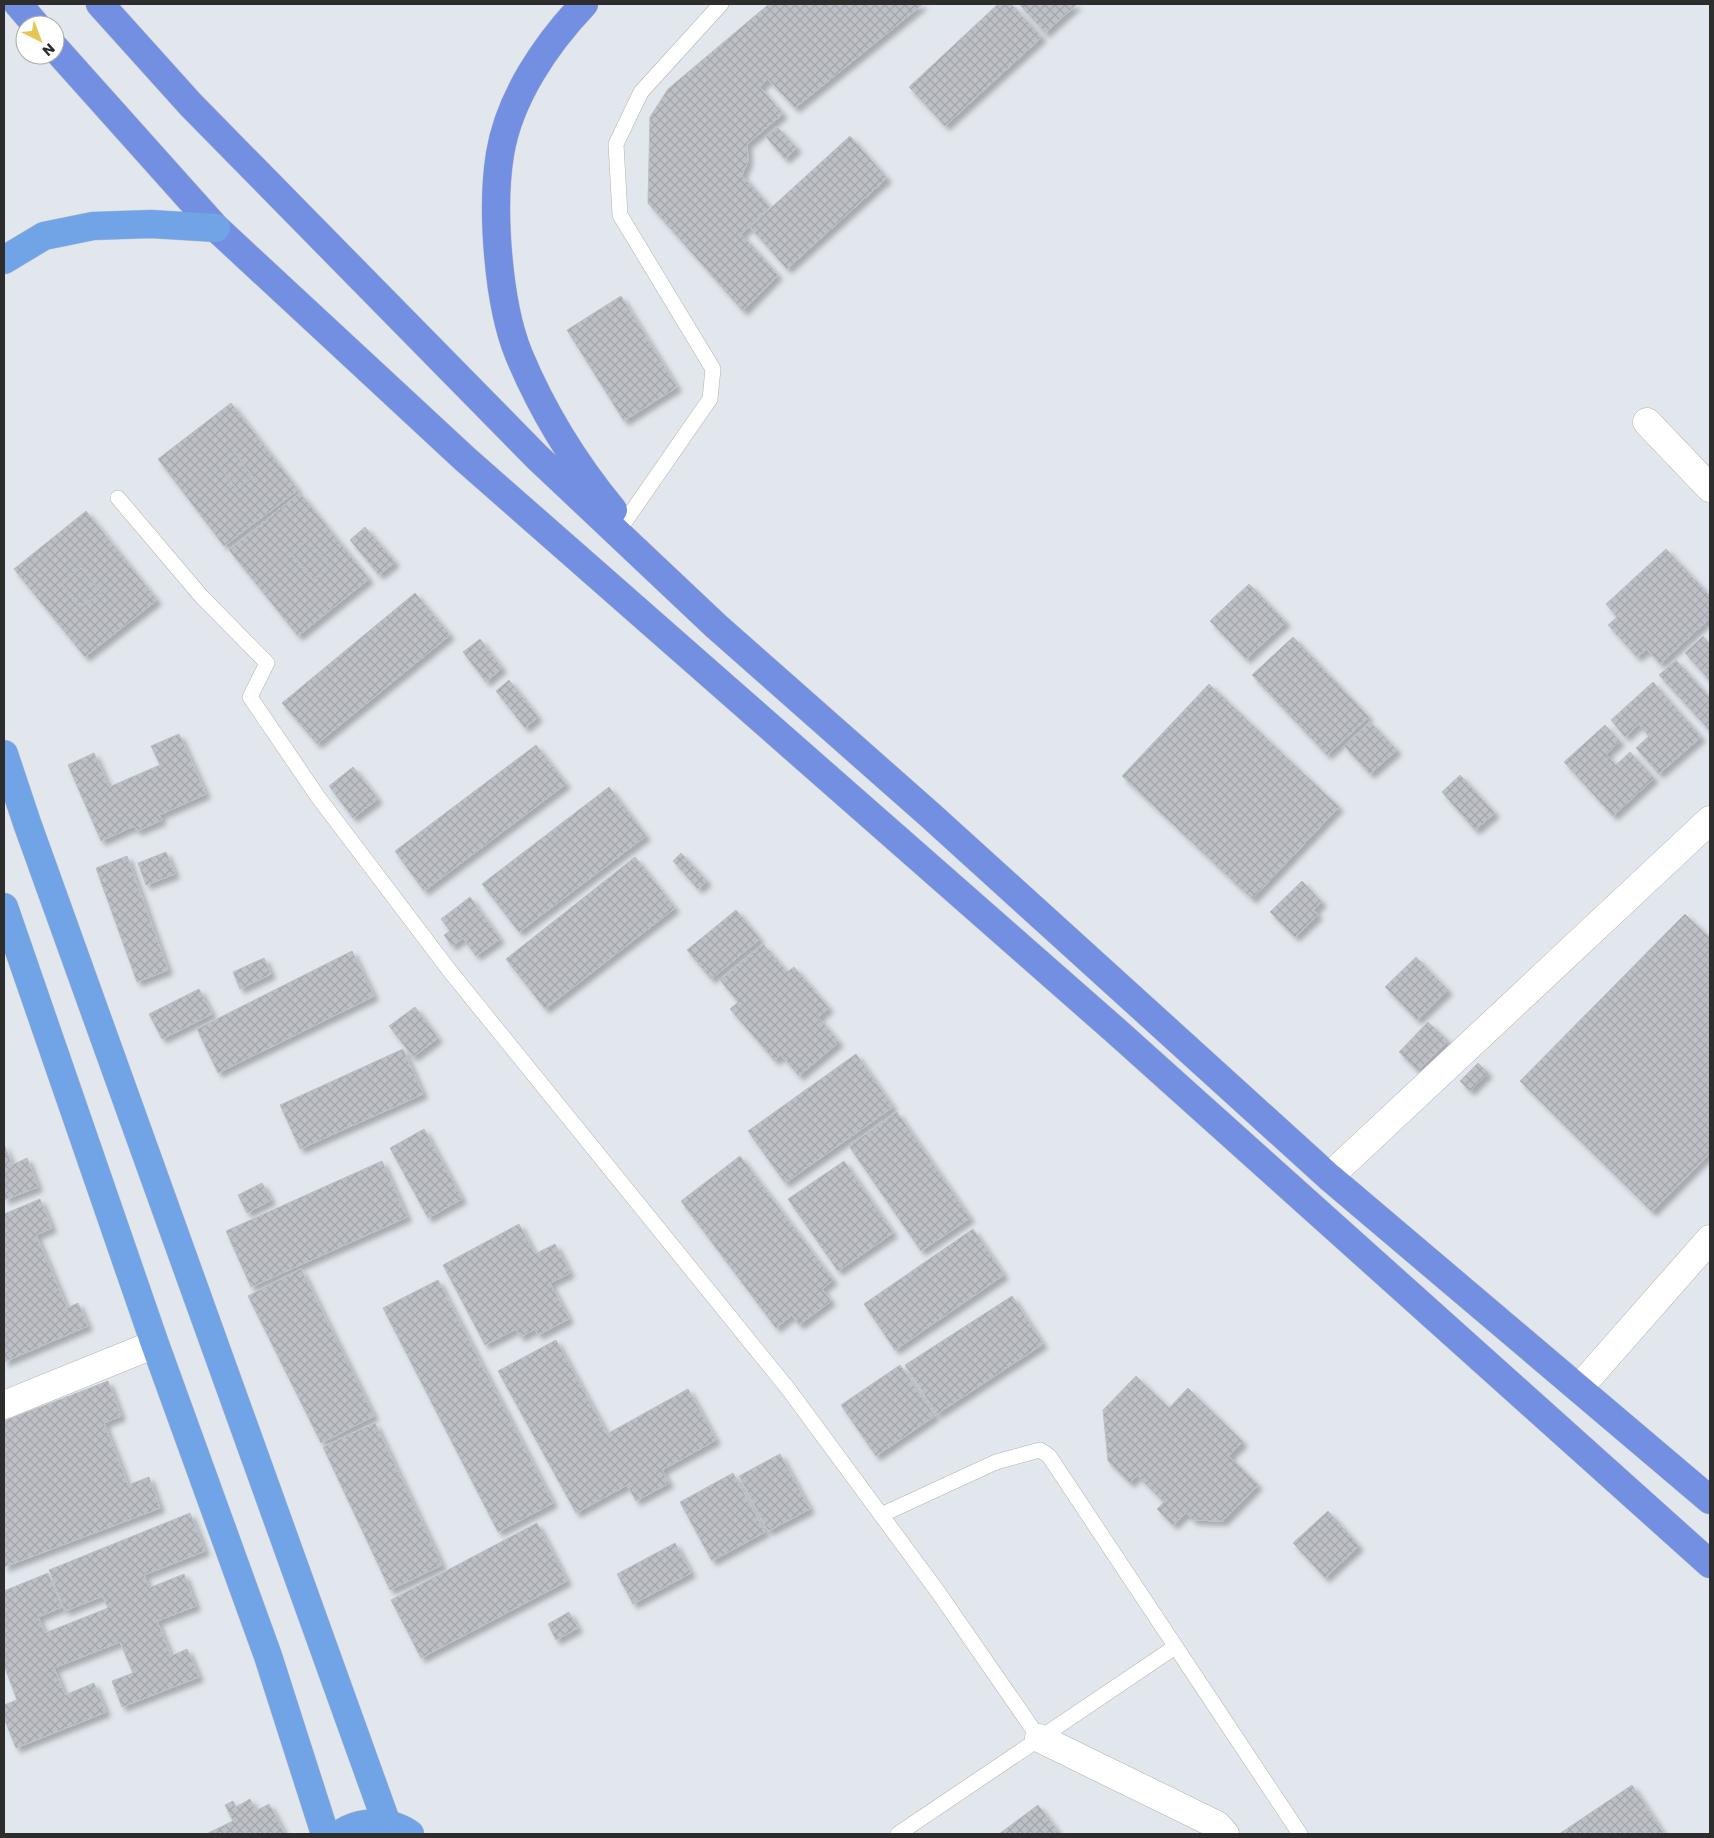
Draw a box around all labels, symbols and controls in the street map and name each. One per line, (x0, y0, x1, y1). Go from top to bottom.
north arrow (15, 15, 65, 65)
text: N (38, 39, 59, 61)

